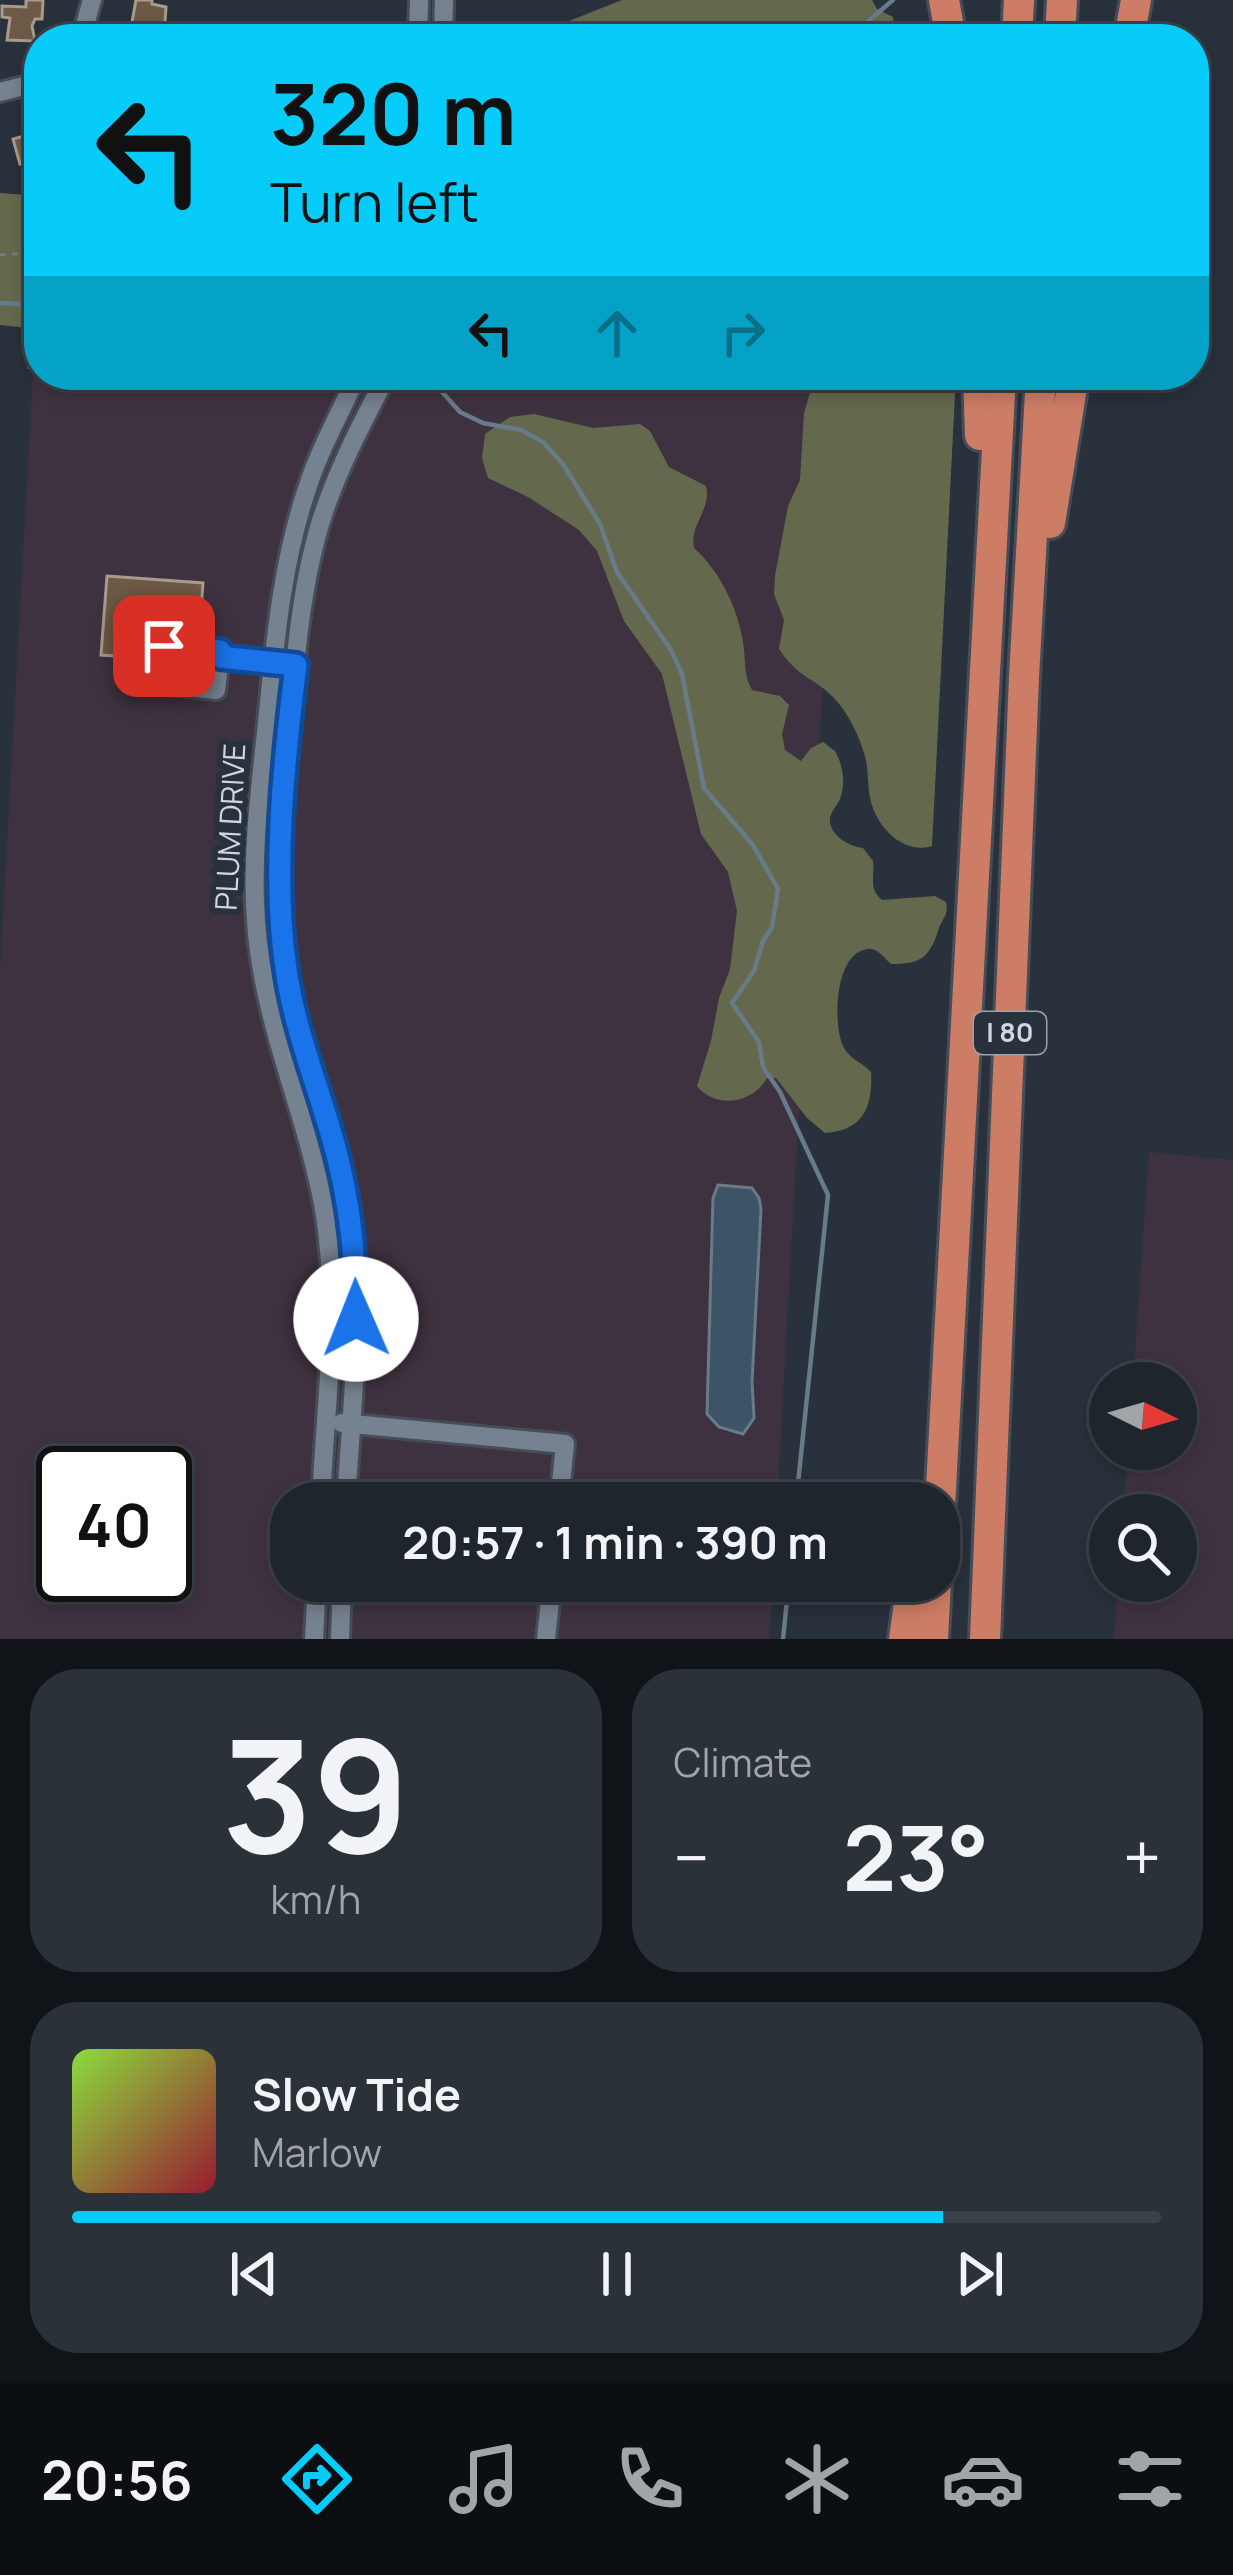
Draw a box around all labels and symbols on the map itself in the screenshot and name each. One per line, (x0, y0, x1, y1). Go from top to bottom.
pin (113, 595, 215, 697)
street label: PLUM DRIVE (205, 742, 254, 911)
road number: I 80 (974, 1012, 1046, 1054)
position arrow (293, 1256, 419, 1382)
north arrow (1089, 1362, 1197, 1470)
speed limit sign: 40 (36, 1446, 192, 1602)

